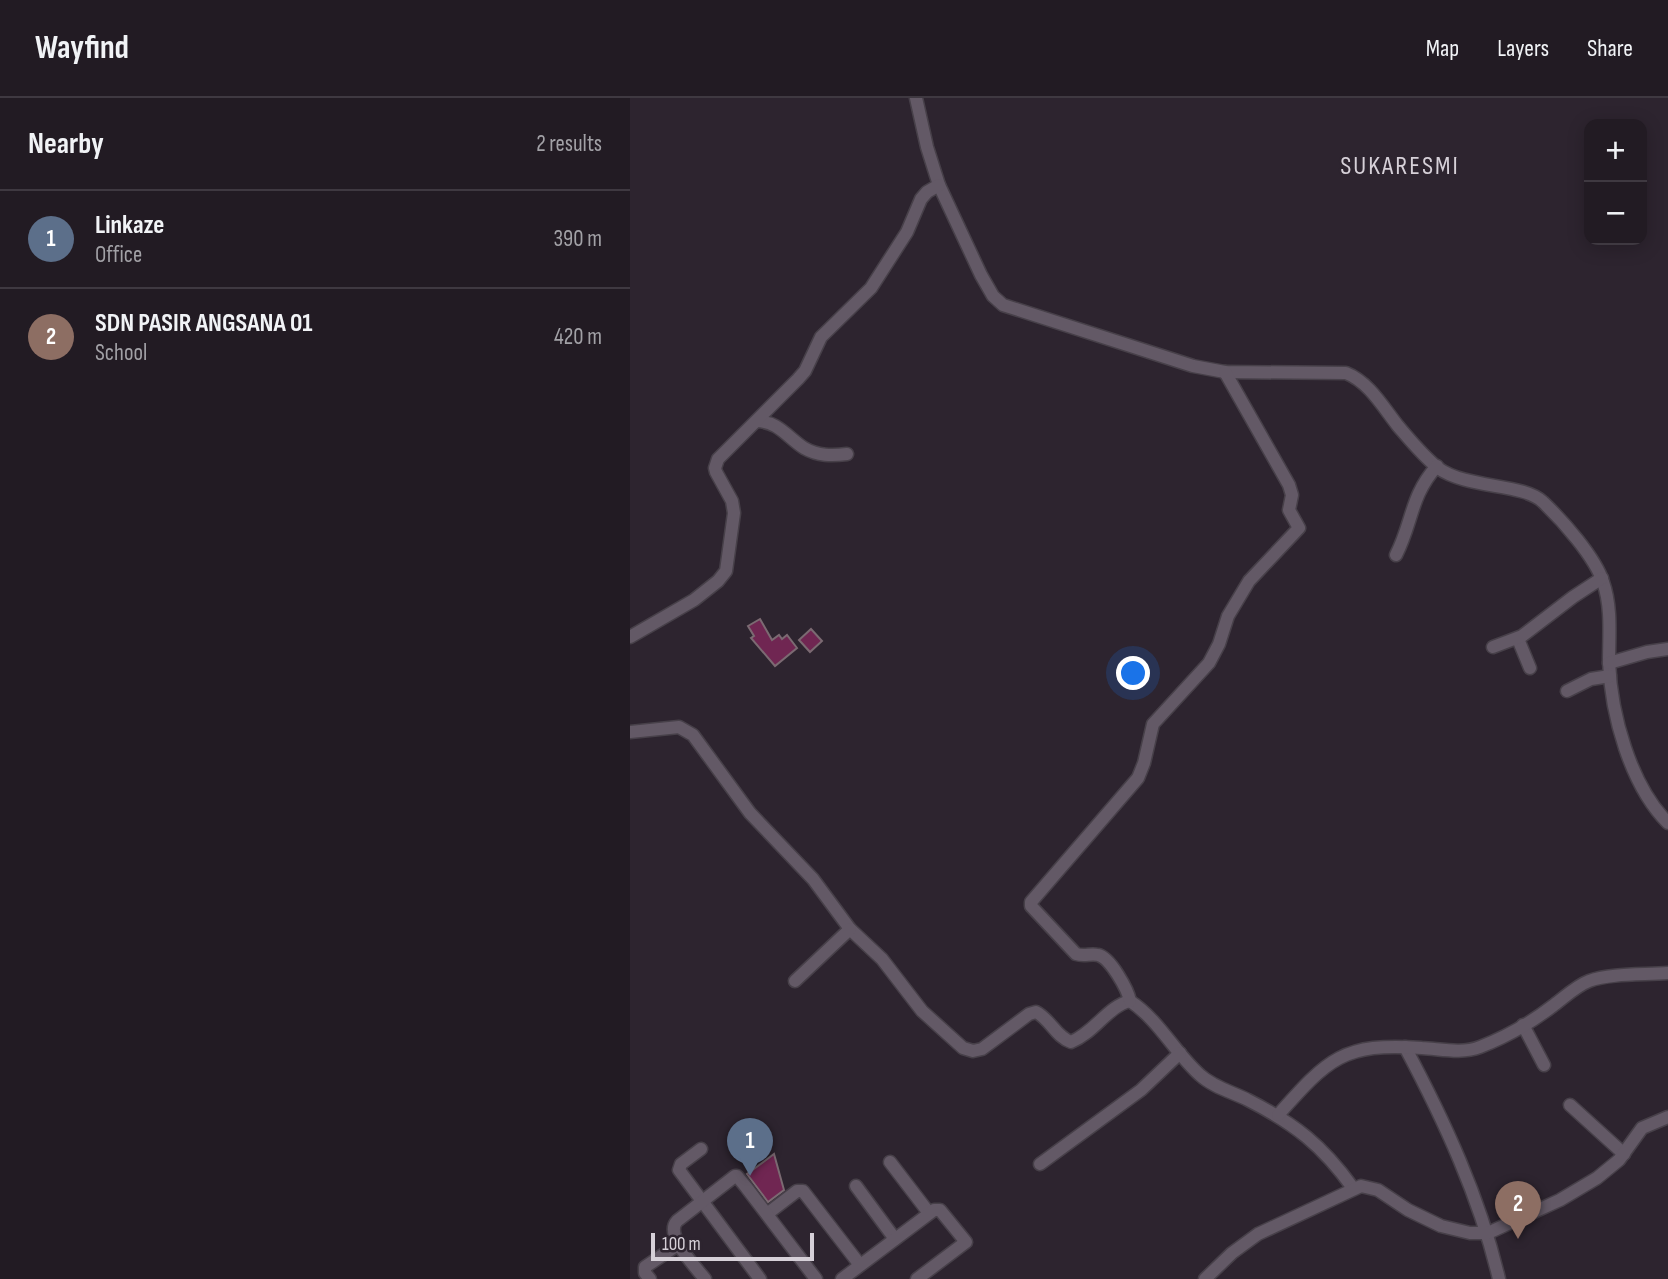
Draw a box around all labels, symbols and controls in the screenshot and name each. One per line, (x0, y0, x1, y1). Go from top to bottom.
text: Wayfind (35, 28, 129, 68)
text: Map (1426, 34, 1459, 63)
text: Layers (1497, 34, 1549, 63)
text: Share (1587, 34, 1633, 63)
map controls (1584, 119, 1647, 245)
button: + (1584, 119, 1647, 182)
text: Nearby (28, 126, 104, 162)
text: 2 results (536, 130, 602, 158)
district label: SUKARESMI (1340, 151, 1460, 182)
button: − (1584, 182, 1647, 245)
text: Linkaze (95, 210, 164, 241)
text: 1 (46, 225, 56, 253)
text: 390 m (553, 225, 602, 253)
text: Office (95, 241, 142, 269)
text: SDN PASIR ANGSANA 01 (95, 308, 312, 339)
text: 2 (46, 323, 56, 351)
text: 420 m (554, 323, 602, 351)
text: School (95, 339, 147, 367)
your location (1116, 656, 1150, 690)
pin: 1 (727, 1118, 773, 1176)
pin: 2 (1495, 1181, 1541, 1239)
scale bar (651, 1230, 814, 1262)
text: 100 m (662, 1233, 701, 1256)

